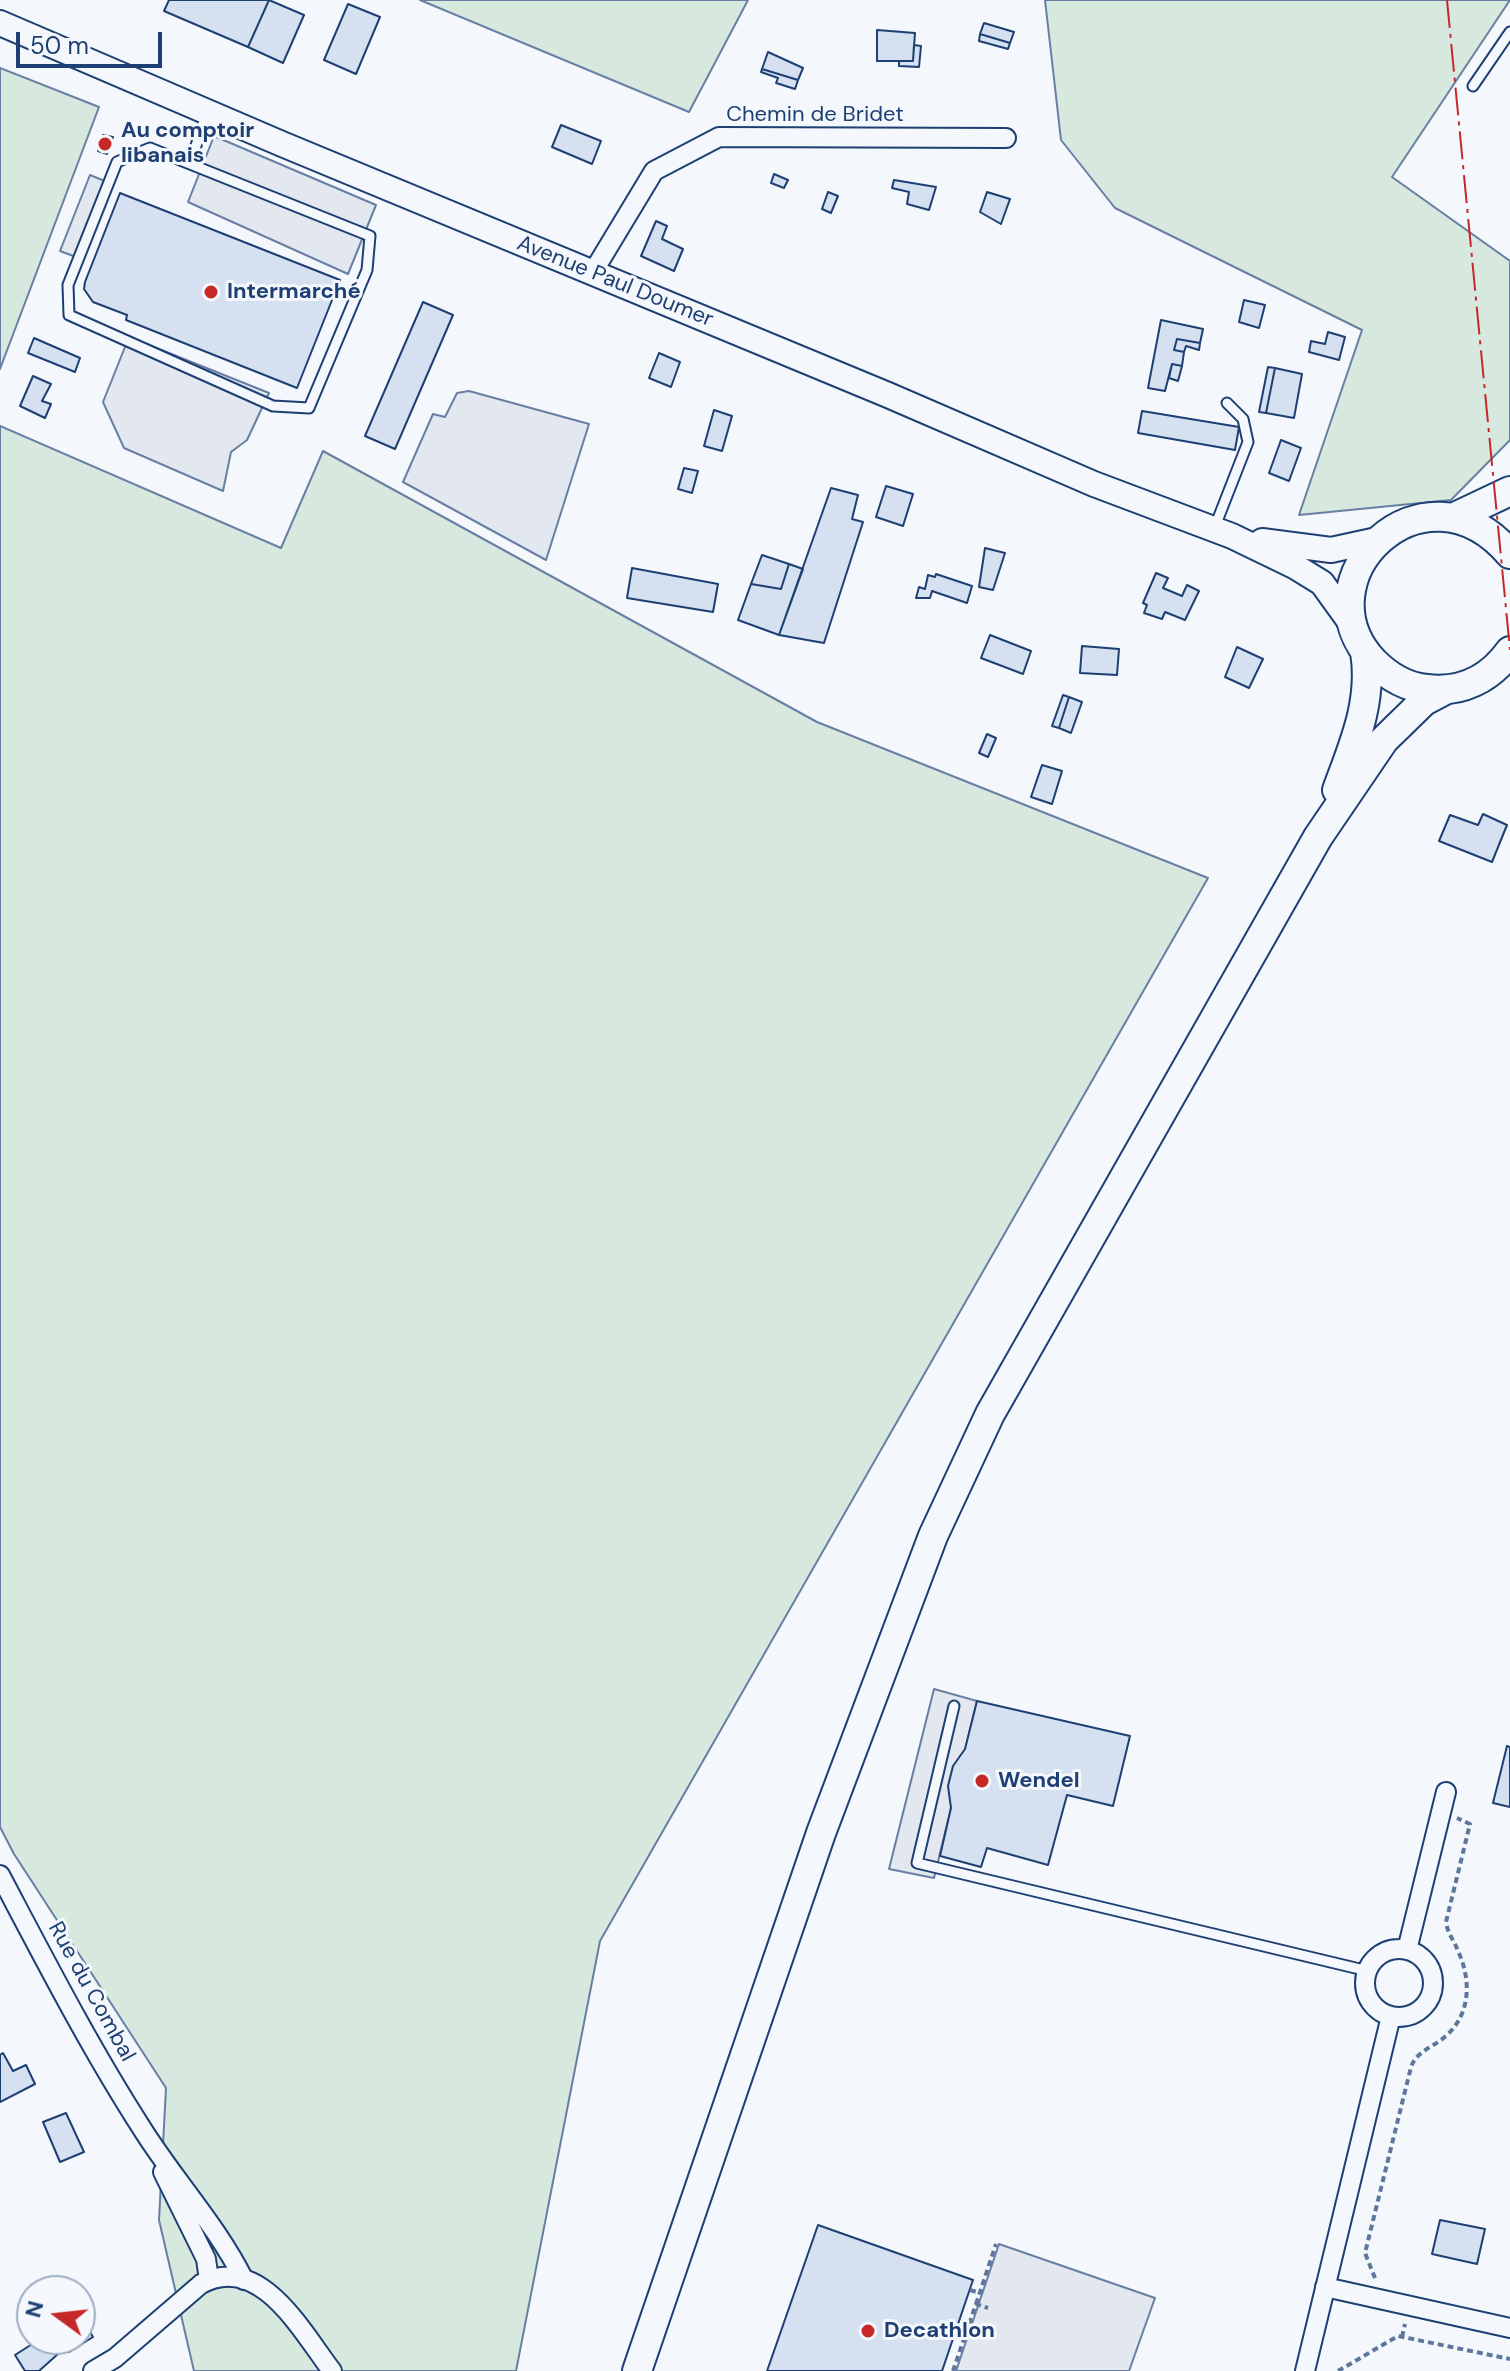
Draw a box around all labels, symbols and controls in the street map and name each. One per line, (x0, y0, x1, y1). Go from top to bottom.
scale bar (20, 16, 166, 66)
text: 50 m (30, 30, 89, 61)
street label: Chemin de Bridet (726, 102, 904, 128)
place label: Au comptoir libanais (121, 118, 254, 170)
marker: Au comptoir libanais (96, 135, 114, 153)
street label: Avenue Paul Doumer (513, 231, 717, 333)
place label: Intermarché (227, 279, 361, 305)
marker: Intermarché (202, 283, 220, 301)
place label: Wendel (998, 1768, 1080, 1794)
marker: Wendel (973, 1772, 991, 1790)
street label: Rue du Combal (42, 1918, 140, 2066)
north arrow (16, 2275, 96, 2355)
text: N (18, 2298, 50, 2321)
place label: Decathlon (884, 2318, 995, 2344)
marker: Decathlon (859, 2322, 877, 2340)

